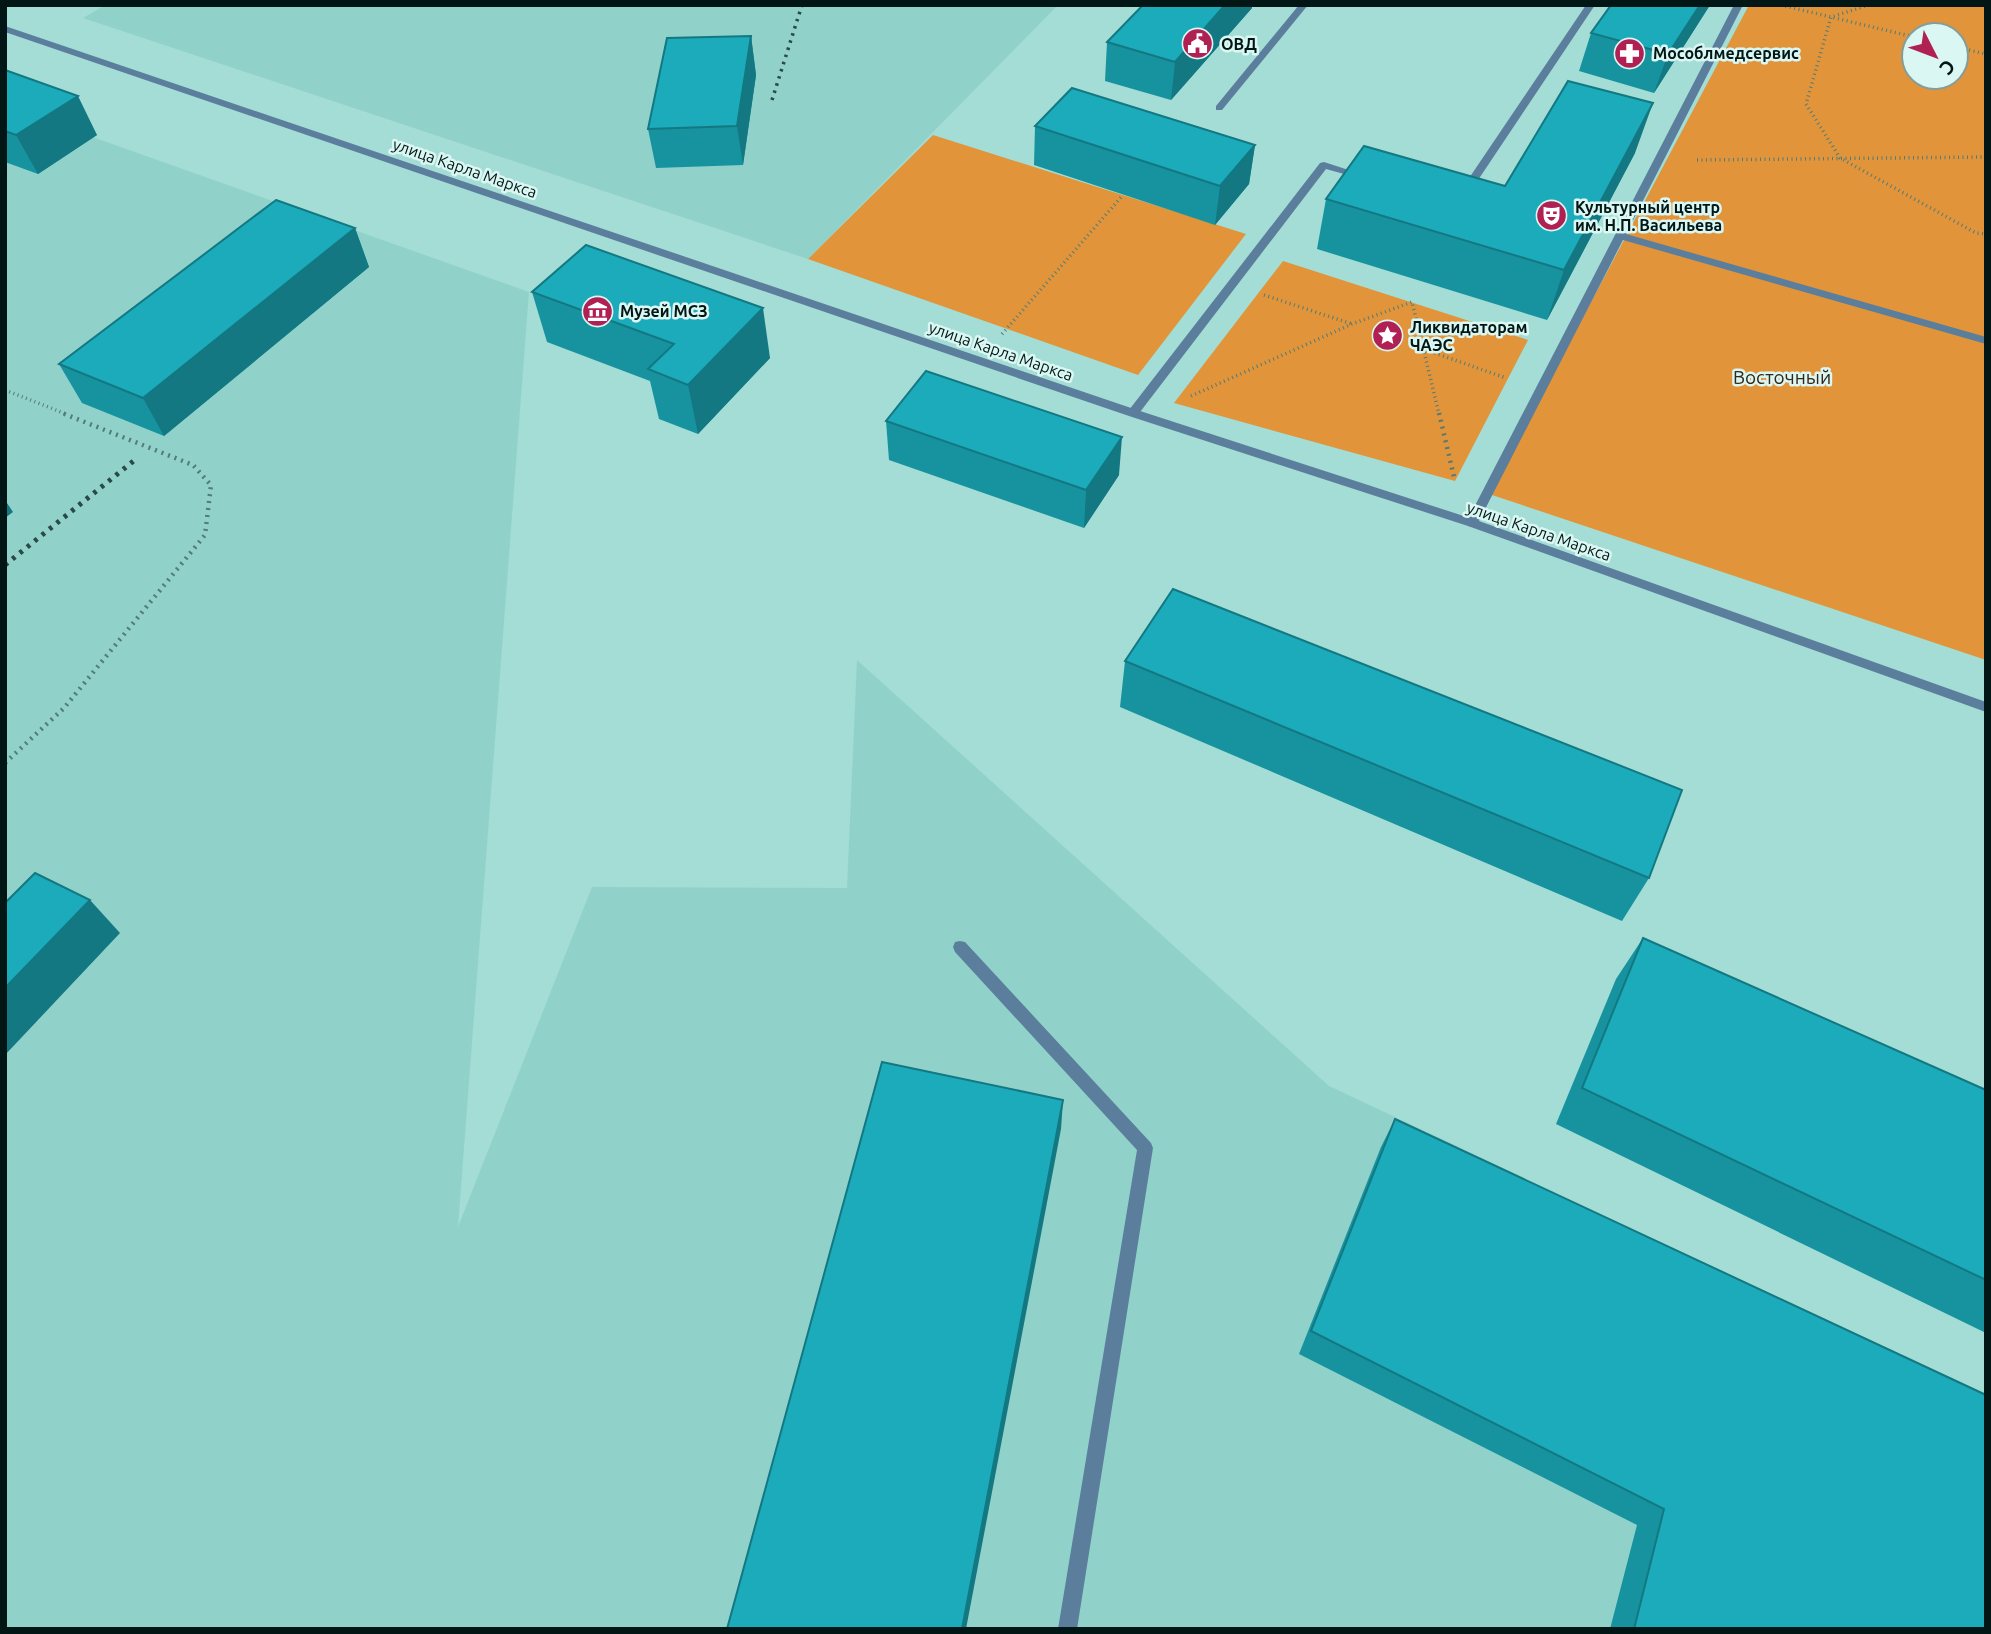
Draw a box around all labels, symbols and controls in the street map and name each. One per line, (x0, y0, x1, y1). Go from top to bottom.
north arrow (1900, 21, 1970, 91)
public building icon: ОВД (1181, 27, 1215, 61)
place label: ОВД (1221, 35, 1257, 53)
pharmacy icon: Мособлмедсервис (1613, 36, 1647, 70)
place label: Мособлмедсервис (1653, 44, 1799, 62)
text: С (1935, 55, 1960, 79)
street label: улица Карла Маркса (391, 135, 539, 201)
place label: Культурный центр им. Н.П. Васильева (1575, 198, 1722, 234)
theatre icon: Культурный центр им. Н.П. Васильева (1535, 199, 1569, 233)
museum icon: Музей МСЗ (580, 294, 614, 328)
place label: Музей МСЗ (620, 302, 708, 320)
street label: улица Карла Маркса (927, 318, 1075, 384)
place label: Ликвидаторам ЧАЭС (1410, 318, 1528, 354)
place icon: Ликвидаторам ЧАЭС (1370, 319, 1404, 353)
park label: Восточный (1733, 366, 1831, 388)
street label: улица Карла Маркса (1465, 498, 1613, 564)

